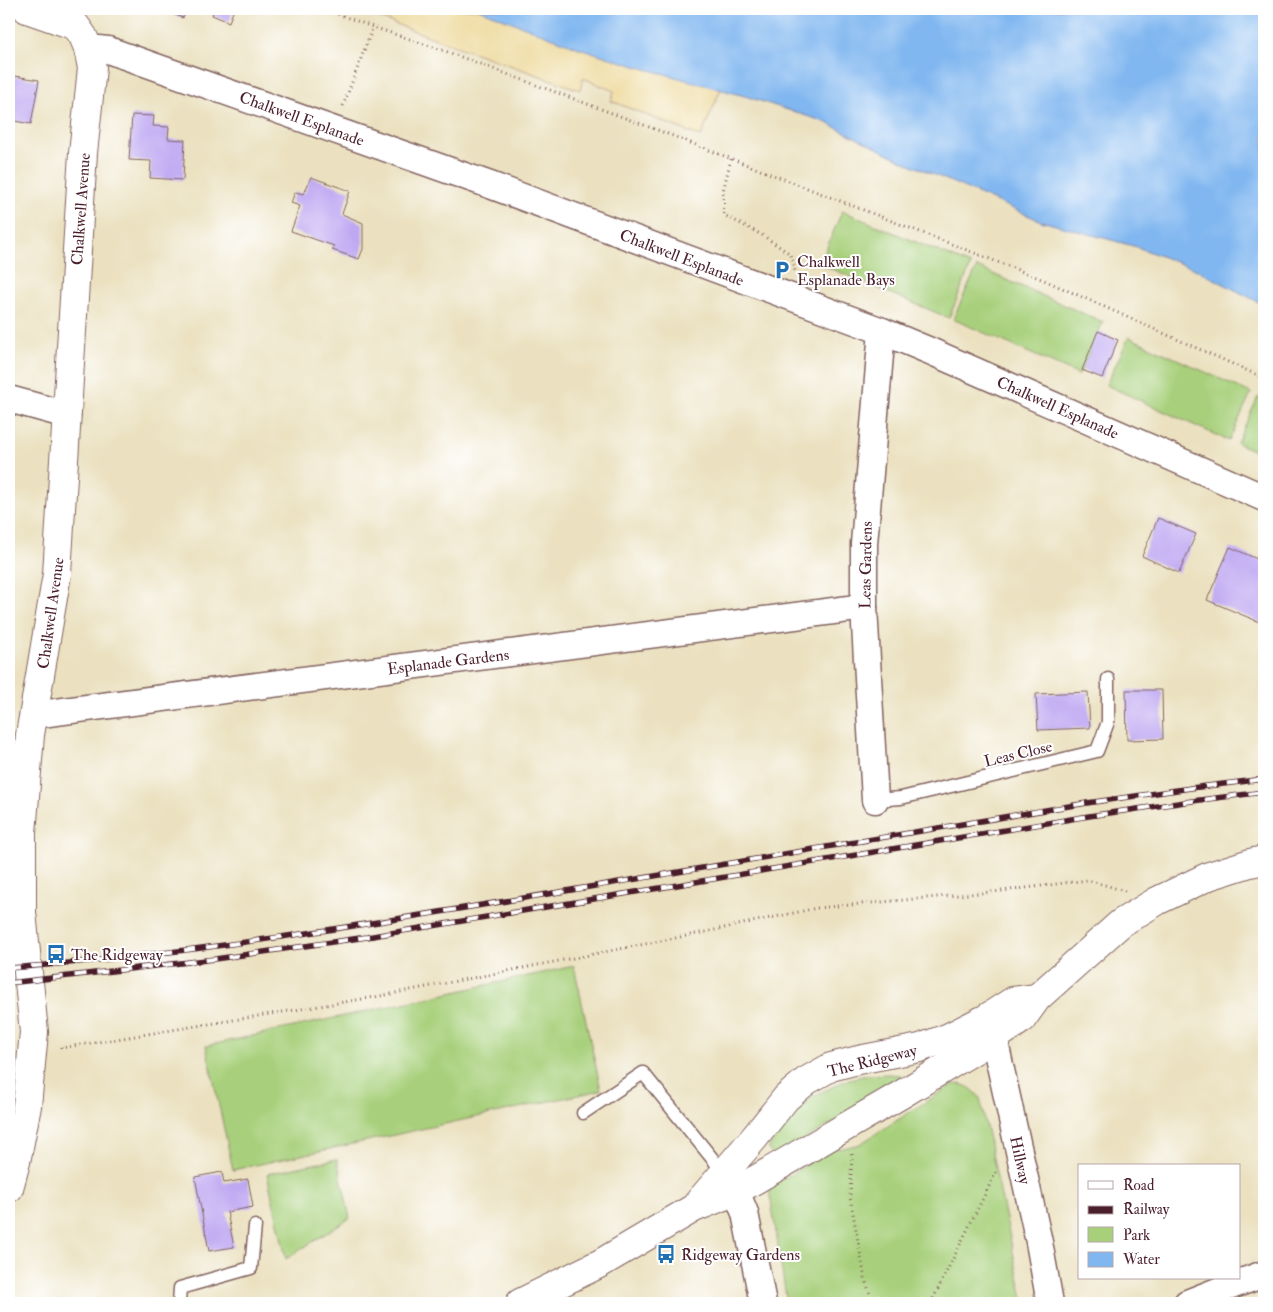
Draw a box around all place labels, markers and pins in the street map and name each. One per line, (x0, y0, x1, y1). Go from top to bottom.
place label: Chalkwell Esplanade Bays (797, 252, 895, 291)
parking icon: Chalkwell Esplanade Bays (771, 259, 793, 281)
bus stop icon: The Ridgeway (45, 943, 67, 965)
place label: The Ridgeway (71, 945, 164, 965)
bus stop icon: Ridgeway Gardens (655, 1243, 677, 1265)
place label: Ridgeway Gardens (681, 1245, 800, 1265)

